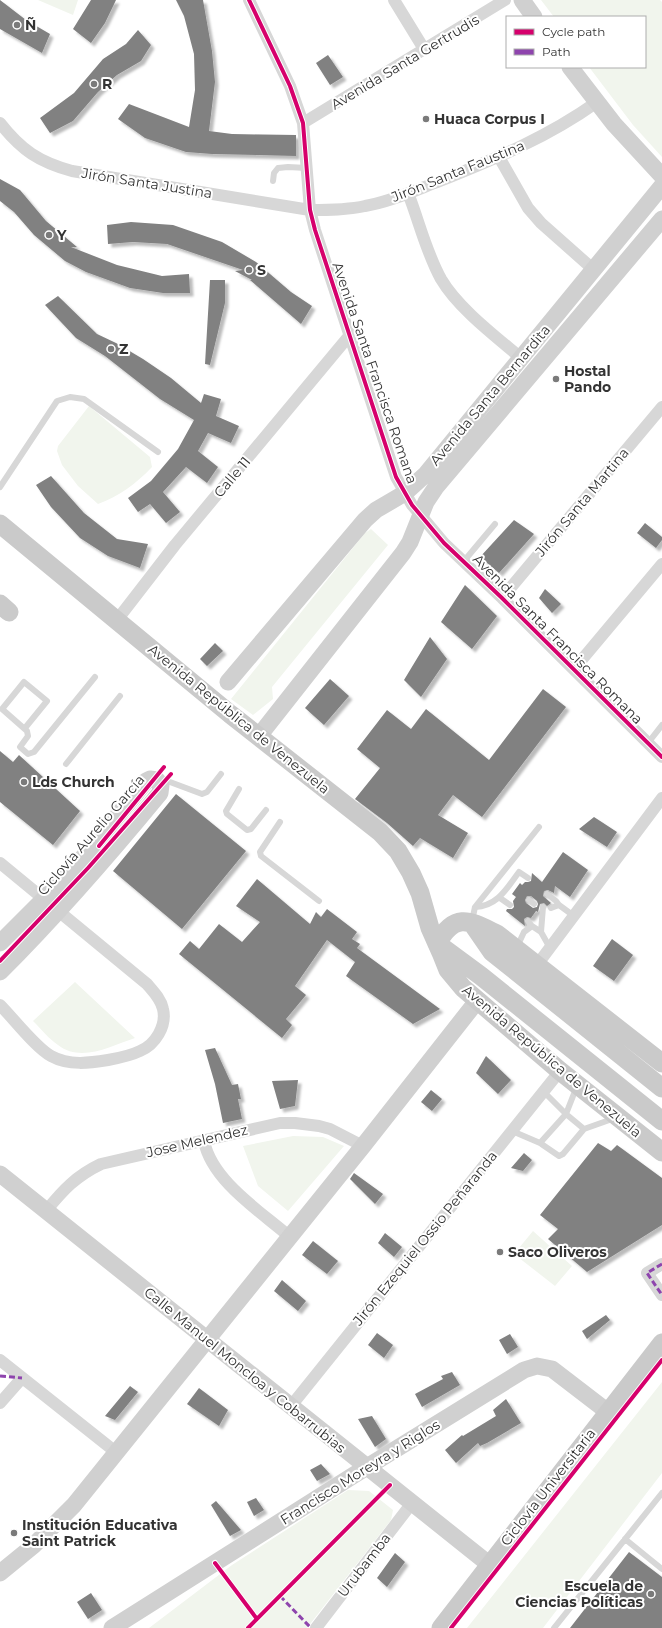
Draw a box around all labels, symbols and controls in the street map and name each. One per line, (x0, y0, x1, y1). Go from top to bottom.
street label: Avenida Santa Gertrudis (328, 10, 483, 113)
place label: Ñ (25, 16, 36, 34)
legend (506, 16, 646, 68)
marker: Ñ (12, 20, 22, 30)
text: Cycle path (542, 24, 605, 39)
text: Path (542, 44, 571, 59)
place label: R (102, 75, 112, 93)
marker: R (89, 79, 99, 89)
place label: Huaca Corpus I (434, 110, 545, 128)
marker: Huaca Corpus I (421, 114, 431, 124)
street label: Jirón Santa Faustina (388, 136, 527, 206)
street label: Jirón Santa Justina (79, 164, 214, 202)
place label: Y (56, 226, 67, 244)
marker: Y (44, 230, 54, 240)
street label: Avenida Santa Francisca Romana (329, 260, 421, 486)
place label: S (257, 261, 266, 279)
marker: S (244, 265, 254, 275)
street label: Avenida Santa Bernardita (426, 321, 554, 469)
place label: Z (119, 340, 129, 358)
marker: Z (106, 344, 116, 354)
place label: Hostal Pando (564, 362, 611, 396)
marker: Hostal Pando (551, 374, 561, 384)
street label: Jirón Santa Martina (531, 444, 633, 561)
street label: Calle 11 (210, 453, 254, 501)
street label: Avenida Santa Francisca Romana (469, 550, 647, 728)
street label: Avenida República de Venezuela (145, 640, 333, 798)
street label: Ciclovía Aurelio García (34, 771, 148, 899)
place label: Lds Church (32, 773, 115, 791)
marker: Lds Church (19, 777, 29, 787)
street label: Avenida República de Venezuela (459, 981, 645, 1141)
street label: Jose Melendez (144, 1121, 249, 1162)
street label: Jirón Ezequiel Ossio Peñaranda (348, 1147, 501, 1330)
place label: Saco Oliveros (508, 1243, 607, 1261)
marker: Saco Oliveros (495, 1247, 505, 1257)
street label: Calle Manuel Moncloa y Cobarrubias (141, 1283, 350, 1457)
street label: Francisco Moreyra y Riglos (277, 1415, 443, 1529)
street label: Ciclovía Universitaria (496, 1425, 600, 1549)
place label: Institución Educativa Saint Patrick (22, 1516, 178, 1550)
marker: Institución Educativa Saint Patrick (9, 1528, 19, 1538)
street label: Urubamba (333, 1529, 395, 1601)
place label: Escuela de Ciencias Políticas (515, 1577, 644, 1611)
marker: Escuela de Ciencias Políticas (646, 1589, 656, 1599)

